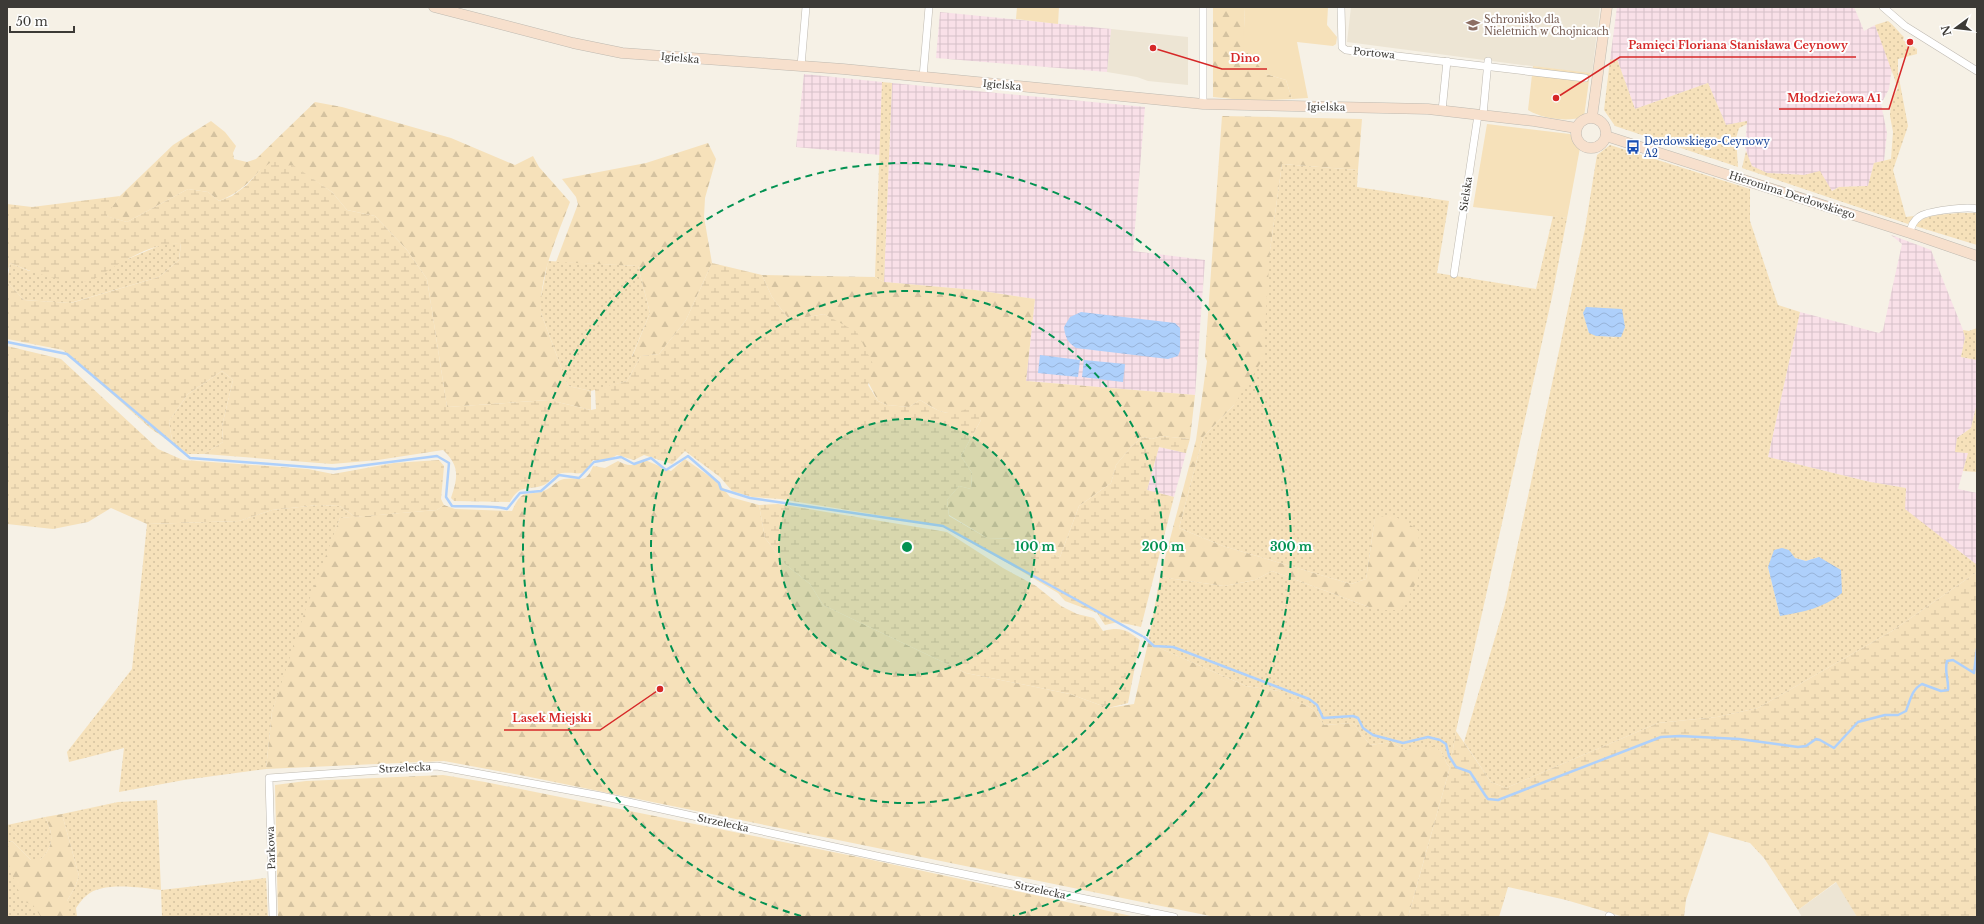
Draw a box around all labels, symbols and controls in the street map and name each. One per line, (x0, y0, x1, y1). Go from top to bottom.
scale bar (10, 8, 74, 34)
north arrow (1936, 8, 1976, 48)
place label: Schronisko dla Nieletnich w Chojnicach (1484, 13, 1609, 38)
text: 50 m (16, 14, 48, 29)
school or university icon: Schronisko dla Nieletnich w Chojnicach (1465, 17, 1481, 33)
text: N (1938, 23, 1954, 37)
callout: Pamięci Floriana Stanisława Ceynowy (1620, 34, 1856, 57)
text: Pamięci Floriana Stanisława Ceynowy (1628, 38, 1849, 52)
street label: Portowa (1352, 44, 1396, 62)
callout: Dino (1222, 46, 1267, 69)
street label: Igielska (660, 50, 700, 66)
text: Dino (1230, 51, 1260, 65)
street label: Igielska (982, 77, 1022, 93)
callout: Młodzieżowa A1 (1779, 86, 1889, 109)
text: Młodzieżowa A1 (1787, 91, 1881, 105)
street label: Igielska (1307, 100, 1346, 114)
place label: Derdowskiego-Ceynowy A2 (1643, 135, 1770, 160)
bus stop icon: Derdowskiego-Ceynowy A2 (1625, 139, 1641, 155)
street label: Hieronima Derdowskiego (1727, 168, 1857, 222)
street label: Sielska (1457, 175, 1475, 212)
text: 100 m (1015, 539, 1056, 554)
text: 200 m (1142, 539, 1185, 554)
text: 300 m (1270, 539, 1313, 554)
centre of rings (900, 540, 914, 554)
callout: Lasek Miejski (504, 707, 600, 730)
text: Lasek Miejski (512, 711, 592, 725)
street label: Strzelecka (379, 760, 432, 776)
street label: Strzelecka (696, 811, 750, 835)
street label: Parkowa (264, 826, 278, 870)
street label: Strzelecka (1013, 878, 1067, 902)

